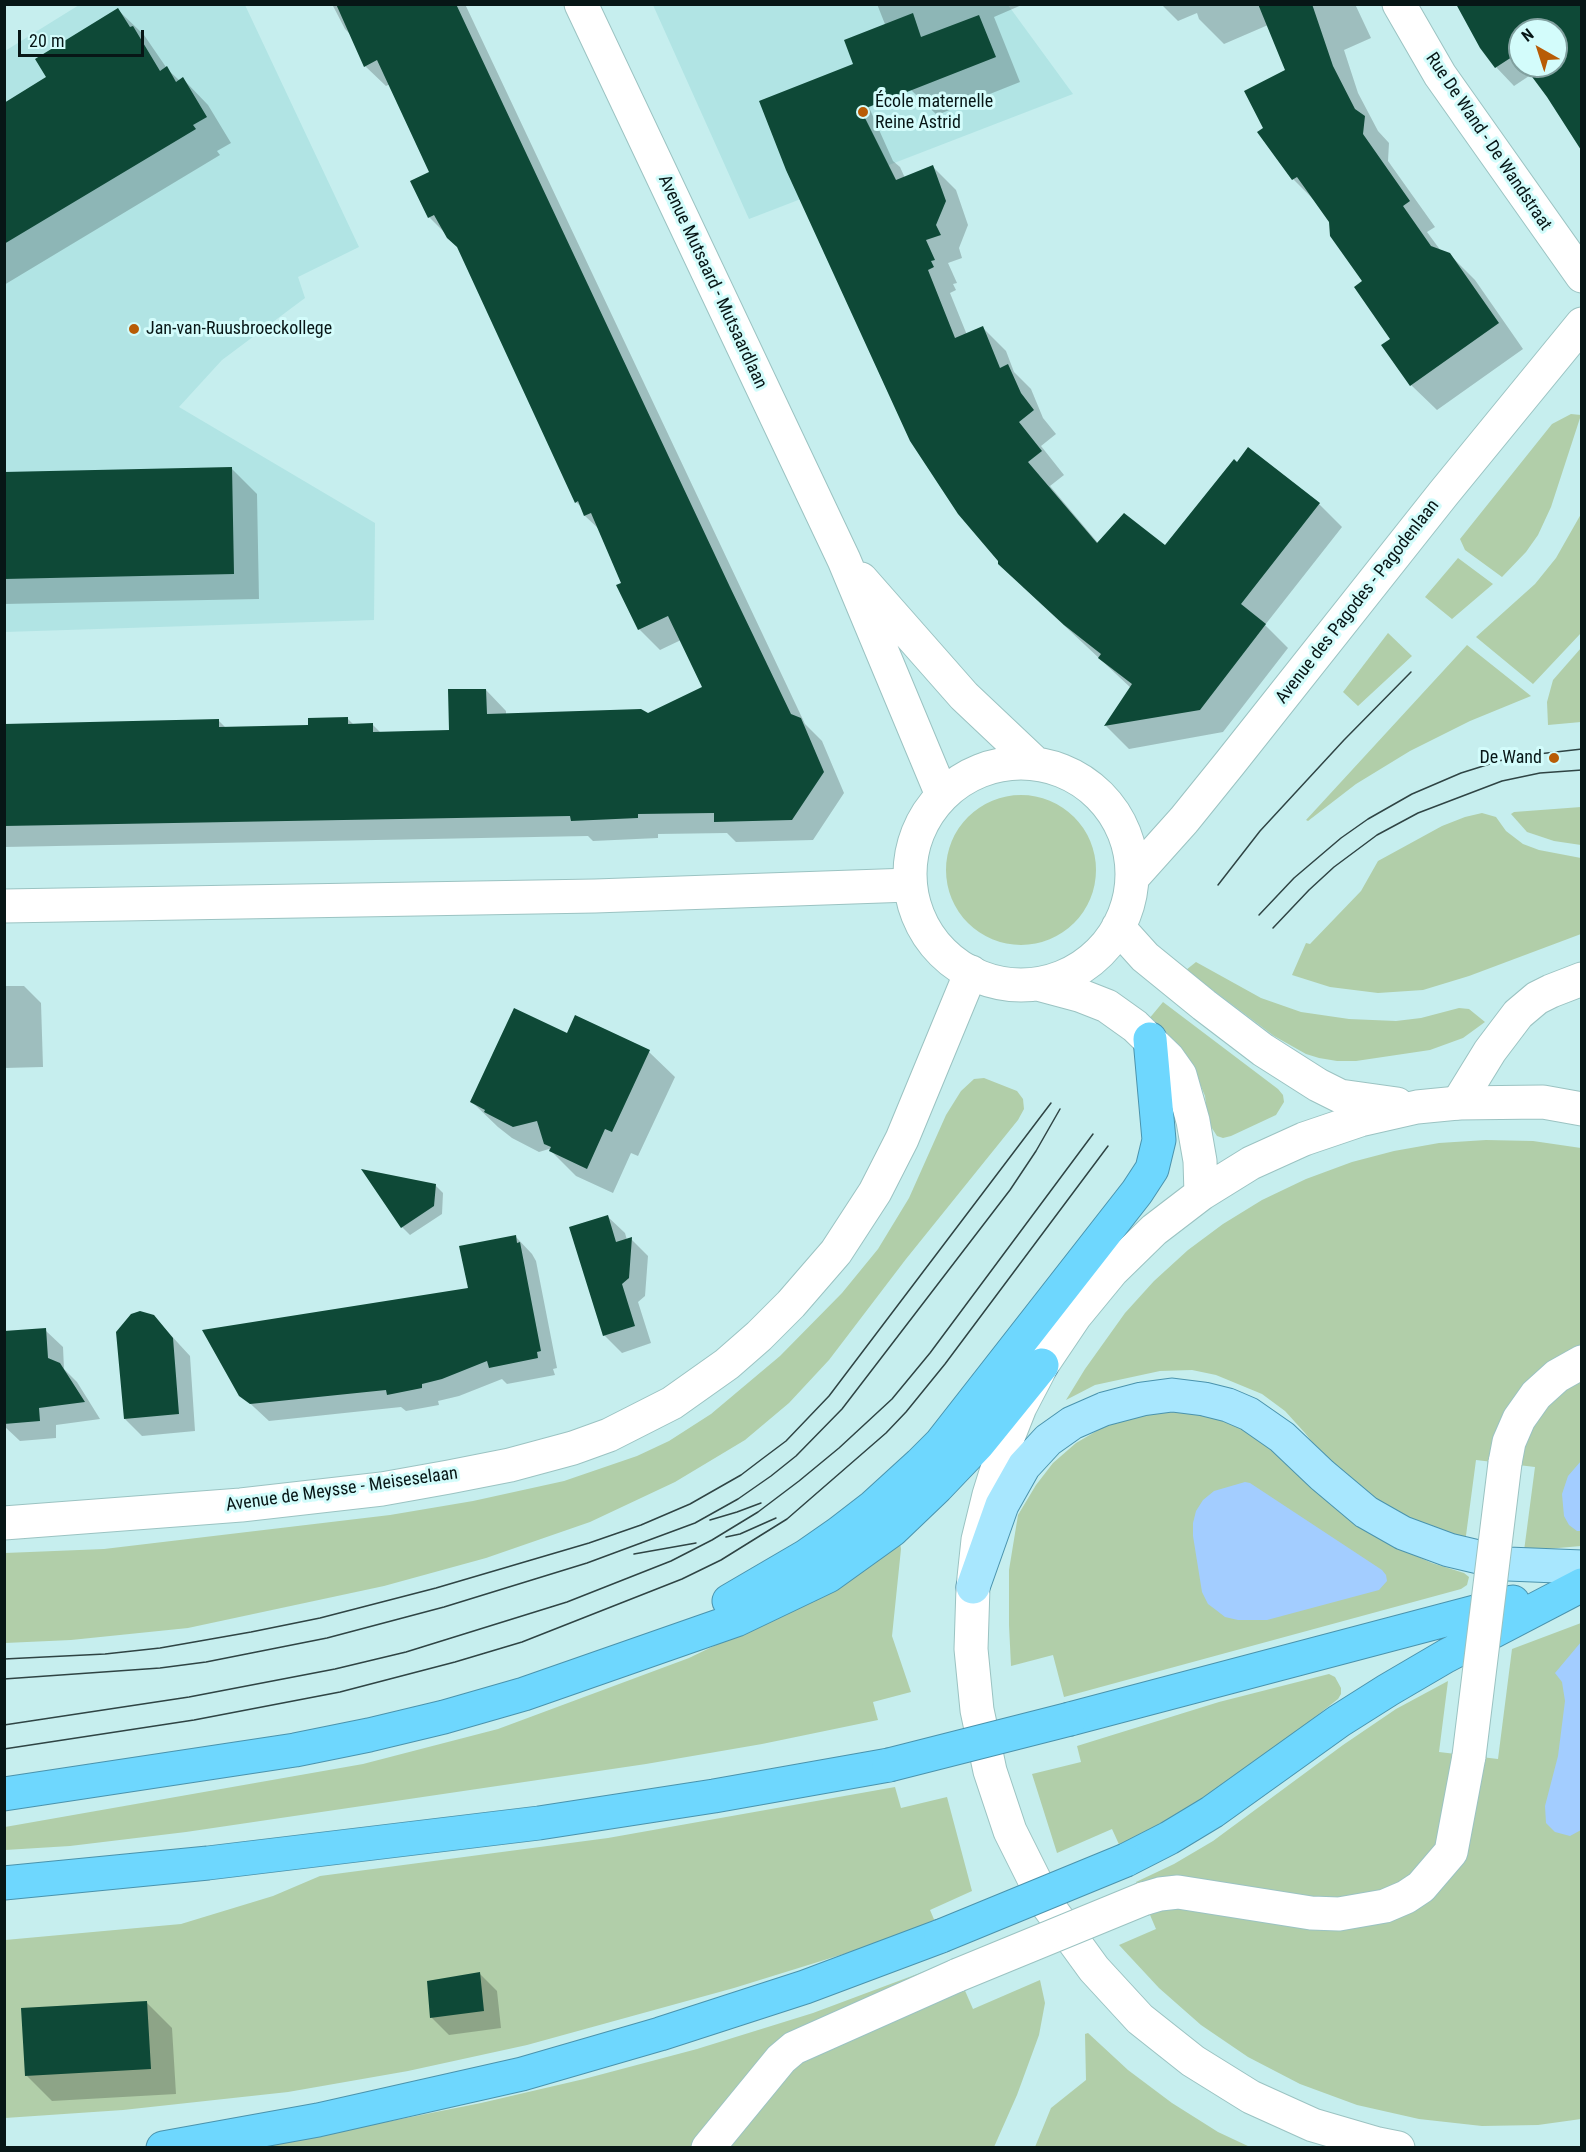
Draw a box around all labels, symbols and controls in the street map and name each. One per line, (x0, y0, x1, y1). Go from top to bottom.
scale bar (21, 18, 147, 56)
north arrow (1508, 18, 1568, 78)
text: N (1518, 25, 1537, 46)
text: 20 m (29, 30, 64, 51)
street label: Rue De Wand - De Wandstraat (1420, 49, 1556, 235)
place label: École maternelle Reine Astrid (875, 91, 993, 134)
marker: École maternelle Reine Astrid (856, 105, 870, 119)
street label: Avenue Mutsaard - Mutsaardlaan (653, 172, 771, 392)
place label: Jan-van-Ruusbroeckollege (146, 318, 332, 340)
marker: Jan-van-Ruusbroeckollege (127, 322, 141, 336)
street label: Avenue des Pagodes - Pagodenlaan (1272, 496, 1444, 708)
place label: De Wand (1479, 747, 1542, 769)
marker: De Wand (1547, 751, 1561, 765)
street label: Avenue de Meysse - Meiseselaan (225, 1463, 459, 1517)

